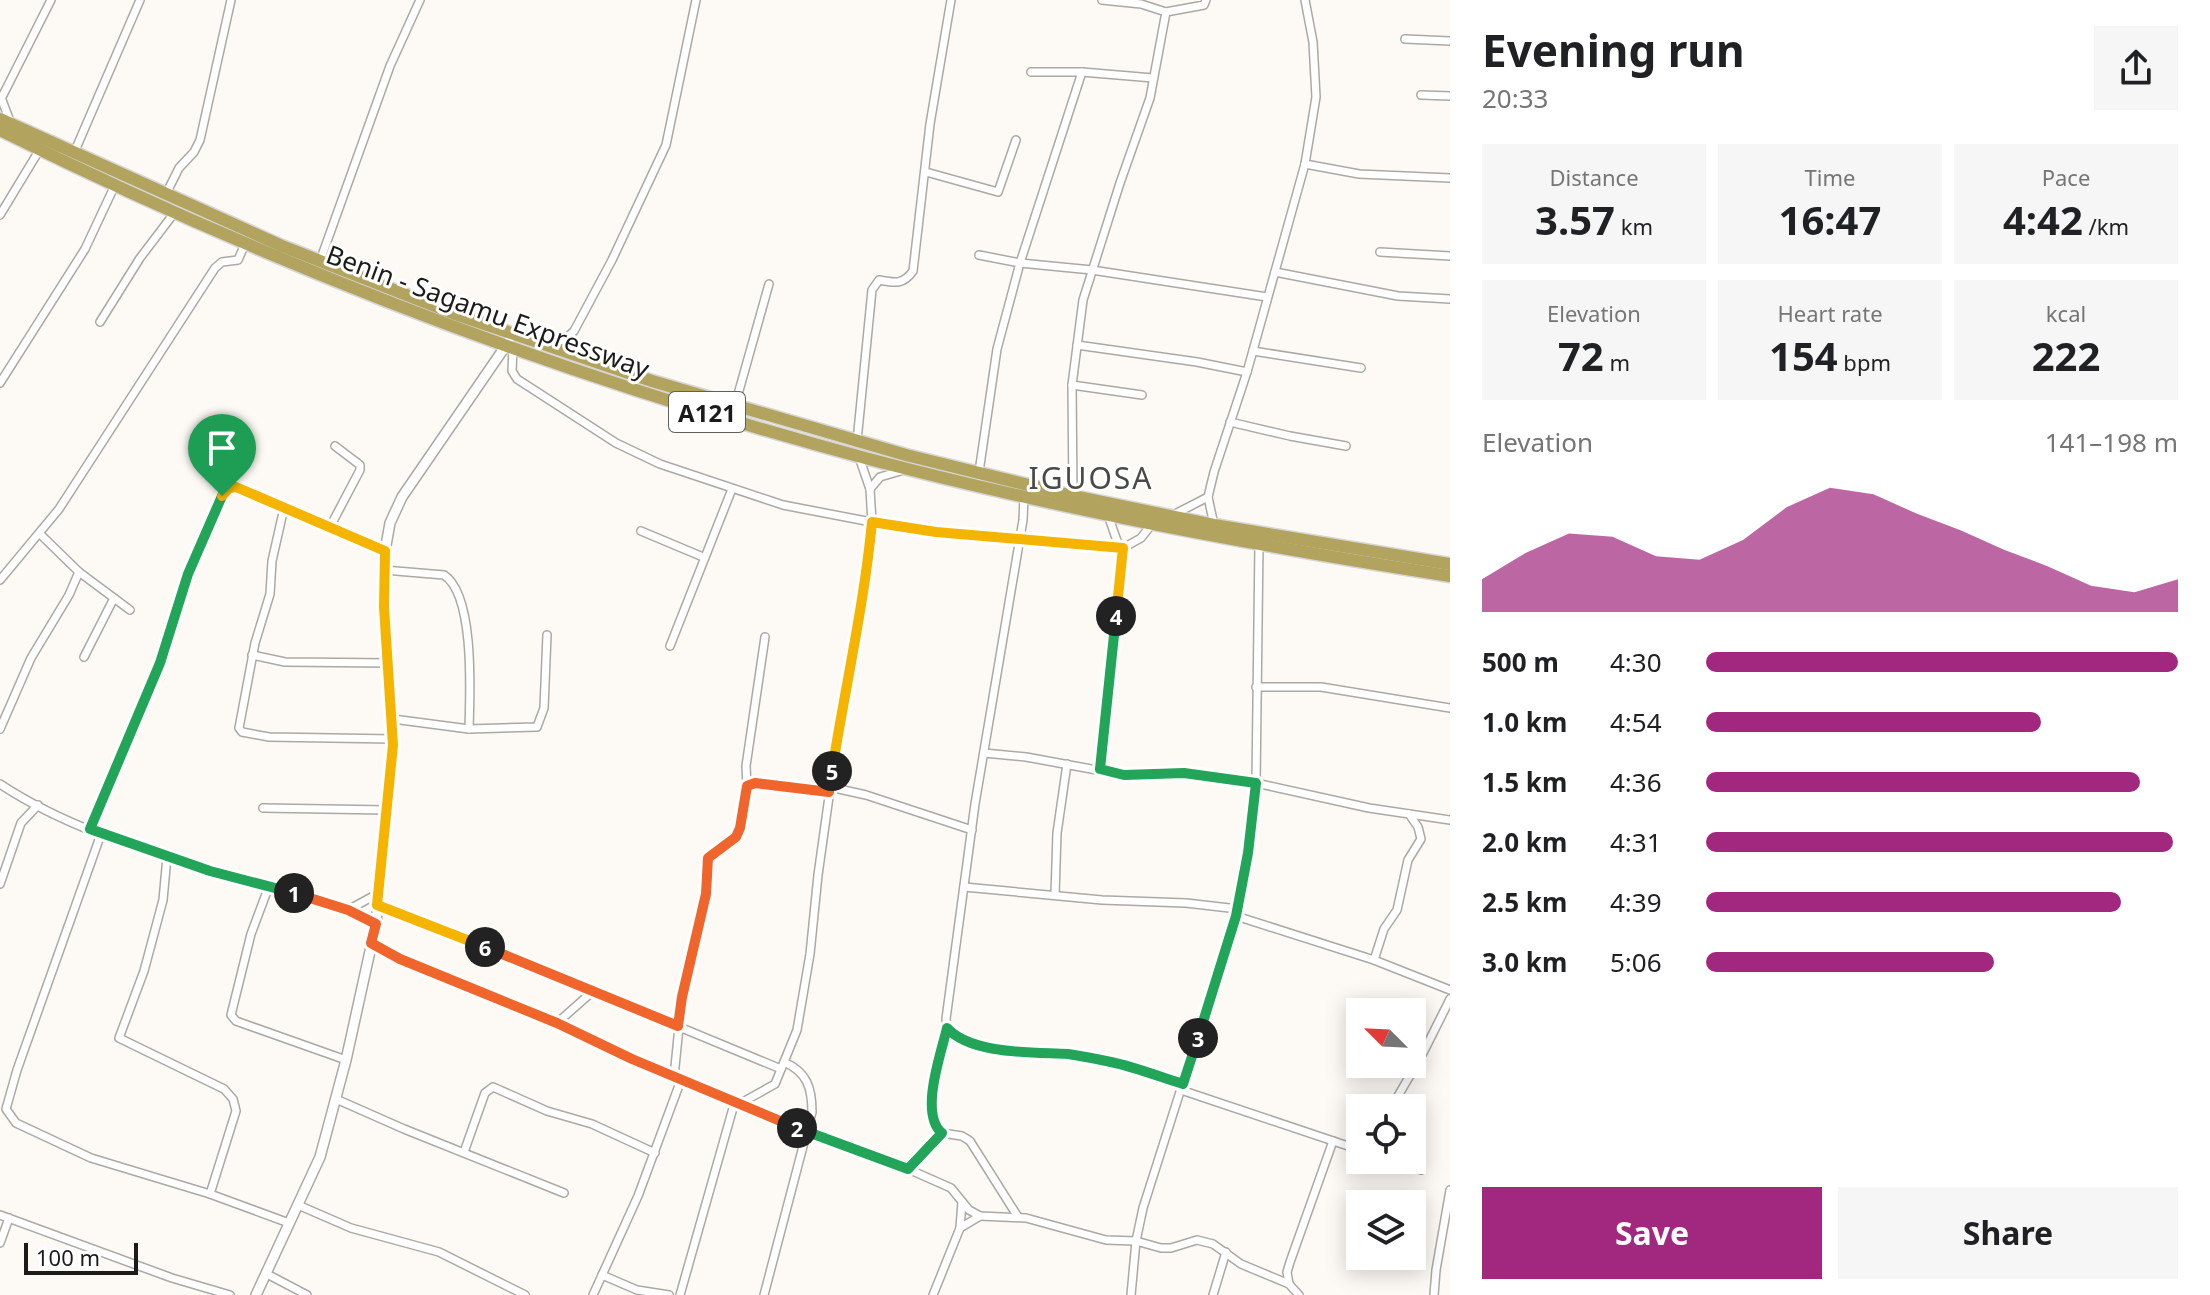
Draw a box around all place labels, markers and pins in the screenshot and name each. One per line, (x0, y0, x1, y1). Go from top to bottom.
pin (188, 414, 256, 496)
pin: 4 (1096, 596, 1136, 636)
pin: 5 (812, 751, 852, 791)
pin: 1 (274, 873, 314, 913)
pin: 6 (465, 927, 505, 967)
pin: 3 (1178, 1018, 1218, 1058)
pin: 2 (777, 1108, 817, 1148)

